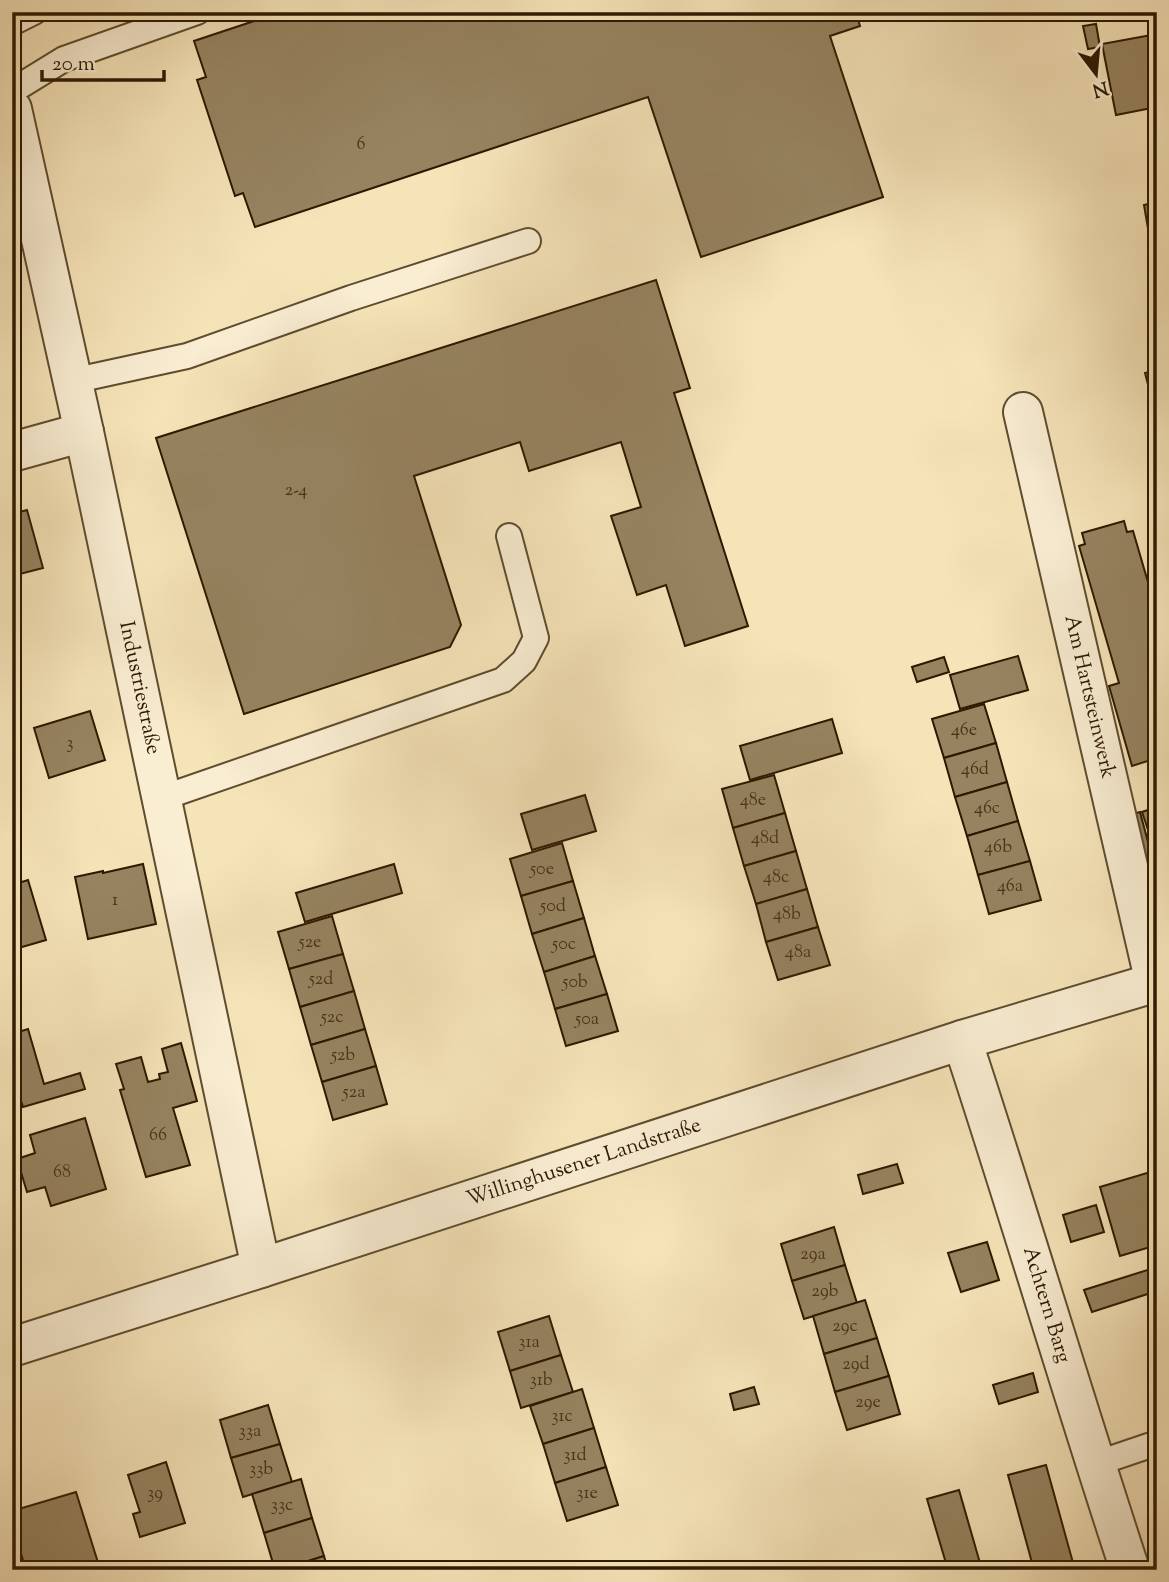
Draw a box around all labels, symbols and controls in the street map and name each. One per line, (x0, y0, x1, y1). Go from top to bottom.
scale bar (42, 38, 164, 82)
north arrow (1060, 38, 1130, 108)
text: 20 m (52, 50, 95, 80)
text: N (1089, 73, 1111, 103)
house number: 6 (357, 132, 366, 158)
house number: 2-4 (285, 478, 307, 504)
street label: Am Hartsteinwerk (1056, 612, 1123, 782)
street label: Industriestraße (110, 619, 168, 757)
house number: 46e (951, 718, 977, 744)
house number: 3 (66, 731, 74, 757)
house number: 46d (961, 757, 989, 783)
house number: 48e (740, 788, 766, 814)
house number: 46c (974, 796, 1000, 822)
house number: 48d (751, 826, 779, 852)
house number: 46b (984, 835, 1012, 861)
house number: 50e (529, 857, 554, 883)
house number: 48c (763, 865, 789, 891)
house number: 46a (997, 874, 1023, 900)
house number: 1 (112, 888, 118, 914)
house number: 50d (539, 894, 566, 920)
house number: 48b (773, 902, 801, 928)
house number: 52e (298, 930, 321, 956)
house number: 50c (551, 932, 576, 958)
house number: 48a (785, 940, 811, 966)
house number: 52d (308, 967, 333, 993)
house number: 50b (561, 970, 588, 996)
house number: 52c (320, 1005, 343, 1031)
house number: 50a (574, 1007, 599, 1033)
house number: 52b (330, 1043, 355, 1069)
house number: 52a (342, 1080, 365, 1106)
street label: Willinghusener Landstraße (463, 1111, 705, 1215)
house number: 66 (149, 1123, 167, 1149)
house number: 68 (53, 1160, 71, 1186)
house number: 29a (800, 1242, 826, 1268)
street label: Achtern Barg (1014, 1243, 1078, 1367)
house number: 29b (812, 1279, 839, 1305)
house number: 29c (832, 1314, 858, 1340)
house number: 31a (518, 1330, 540, 1356)
house number: 29d (842, 1352, 870, 1378)
house number: 31b (529, 1368, 553, 1394)
house number: 29e (855, 1390, 881, 1416)
house number: 31c (551, 1404, 573, 1430)
house number: 33a (239, 1419, 261, 1445)
house number: 31d (563, 1443, 587, 1469)
house number: 33b (249, 1457, 273, 1483)
house number: 39 (147, 1481, 163, 1507)
house number: 31e (576, 1481, 598, 1507)
house number: 33c (271, 1493, 293, 1519)

